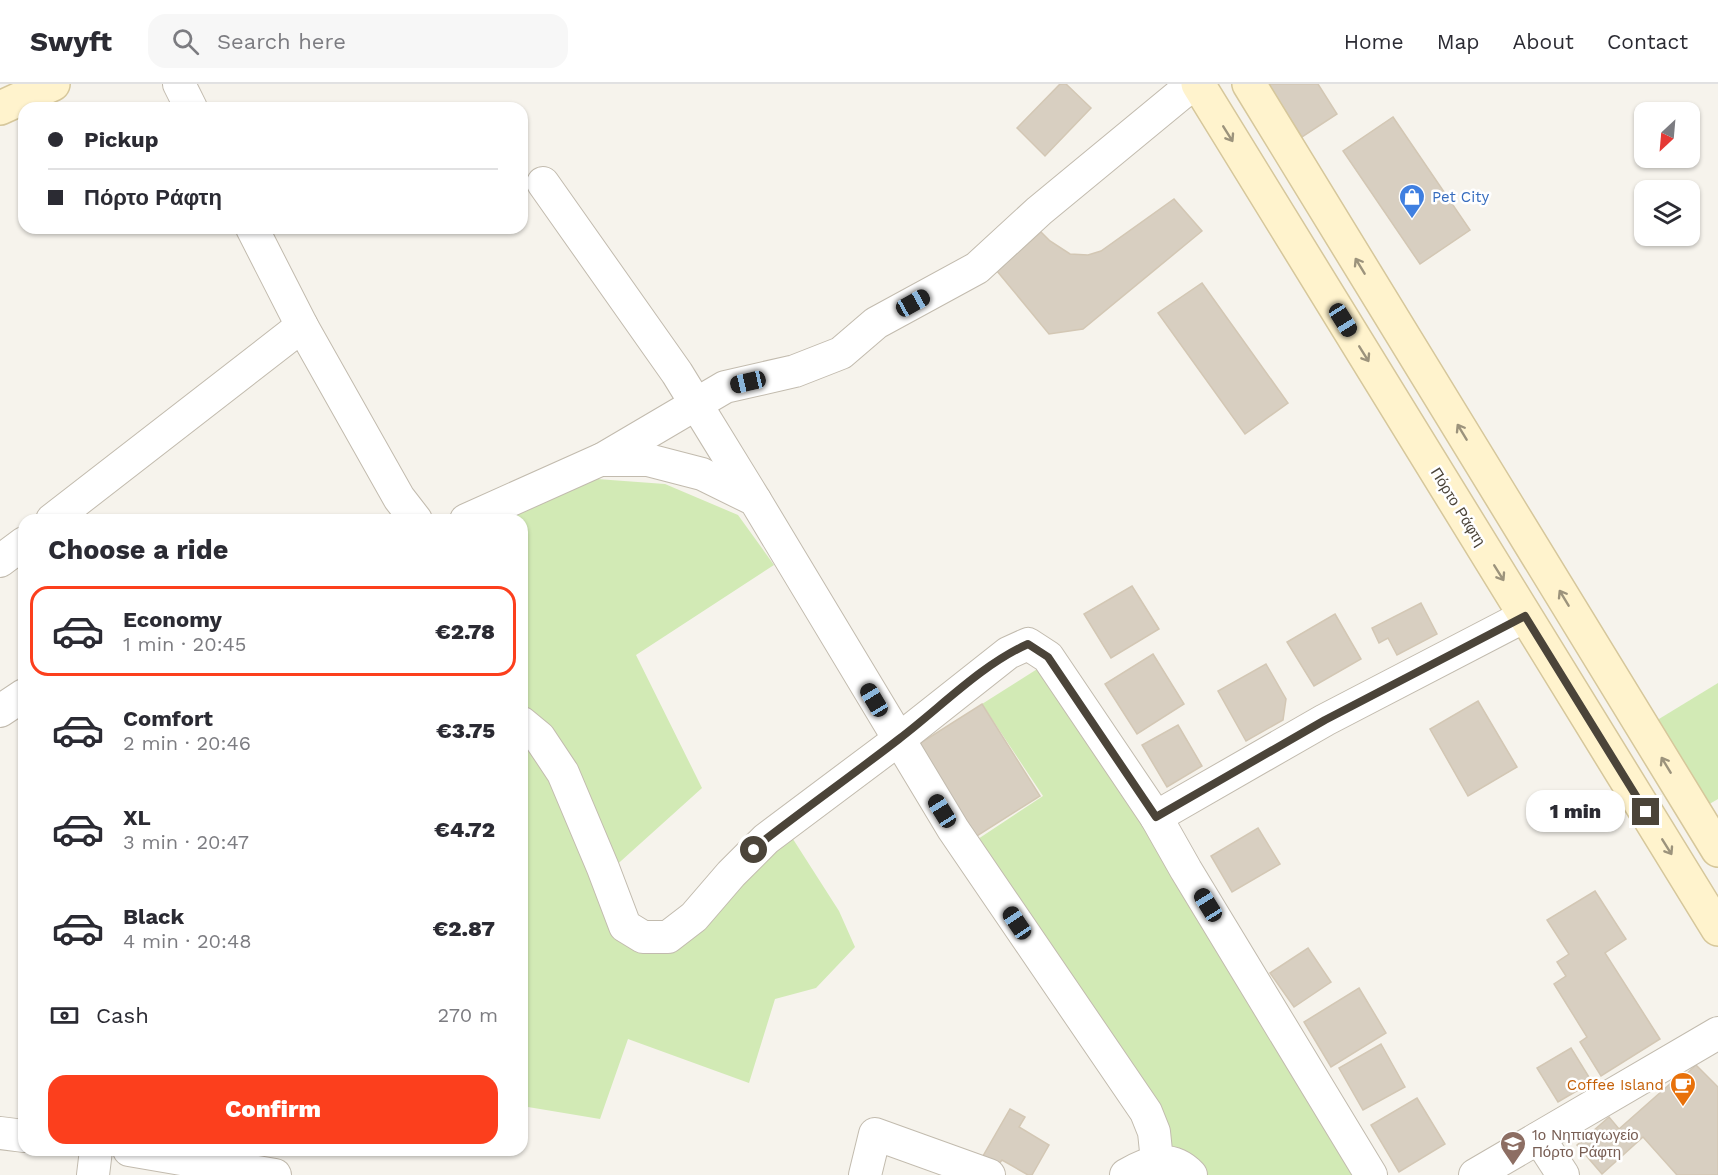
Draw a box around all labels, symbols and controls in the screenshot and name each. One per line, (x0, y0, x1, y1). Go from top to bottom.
search box (148, 14, 568, 68)
text: Swyft (30, 25, 112, 58)
icon: search (169, 25, 202, 58)
text: Search here (217, 29, 346, 54)
text: Home (1344, 29, 1404, 54)
text: Map (1437, 29, 1480, 54)
text: About (1513, 29, 1574, 54)
text: Contact (1607, 29, 1688, 54)
north arrow (1634, 102, 1700, 168)
map controls (1634, 102, 1700, 246)
one-way arrow (1223, 125, 1235, 142)
text: Pickup (84, 127, 159, 152)
button: layers (1634, 180, 1700, 246)
shop icon: Pet City (1397, 182, 1427, 220)
text: Πόρτο Ράφτη (84, 185, 222, 210)
place label: Pet City (1432, 188, 1489, 206)
one-way arrow (1354, 258, 1366, 275)
car (893, 286, 933, 320)
car (1326, 300, 1360, 340)
one-way arrow (1358, 345, 1370, 362)
car (728, 369, 768, 395)
one-way arrow (1455, 424, 1467, 441)
street label: Πόρτο Ράφτη (1427, 464, 1489, 550)
text: Choose a ride (48, 534, 228, 566)
one-way arrow (1493, 564, 1505, 581)
one-way arrow (1557, 590, 1569, 607)
icon: car (51, 604, 105, 658)
text: Economy (123, 607, 222, 632)
text: €2.78 (435, 619, 495, 644)
text: 1 min · 20:45 (123, 632, 246, 656)
car (857, 680, 891, 720)
icon: car (51, 703, 105, 757)
text: Comfort (123, 706, 213, 731)
text: €3.75 (436, 718, 495, 743)
text: 2 min · 20:46 (123, 731, 251, 755)
one-way arrow (1659, 756, 1672, 773)
car (925, 791, 959, 831)
callout: 1 min (1526, 791, 1625, 833)
route end (1632, 798, 1659, 825)
text: 1 min (1550, 799, 1601, 823)
icon: car (51, 802, 105, 856)
text: XL (123, 805, 151, 830)
text: €4.72 (434, 817, 495, 842)
text: 3 min · 20:47 (123, 830, 249, 854)
route start (740, 836, 767, 863)
one-way arrow (1662, 838, 1674, 855)
car (1191, 885, 1225, 925)
icon: car (51, 901, 105, 955)
car (999, 903, 1035, 943)
text: Black (123, 904, 184, 929)
text: €2.87 (433, 916, 495, 941)
text: 4 min · 20:48 (123, 929, 252, 953)
icon: cash (48, 999, 81, 1032)
text: Cash (96, 1003, 149, 1028)
text: 270 m (438, 1003, 498, 1027)
cafe icon: Coffee Island (1668, 1070, 1698, 1108)
button: Confirm (48, 1075, 498, 1144)
place label: Coffee Island (1567, 1076, 1664, 1094)
place label: 1ο Νηπιαγωγείο Πόρτο Ράφτη (1532, 1126, 1639, 1161)
school or university icon: 1ο Νηπιαγωγείο Πόρτο Ράφτη (1498, 1129, 1528, 1167)

